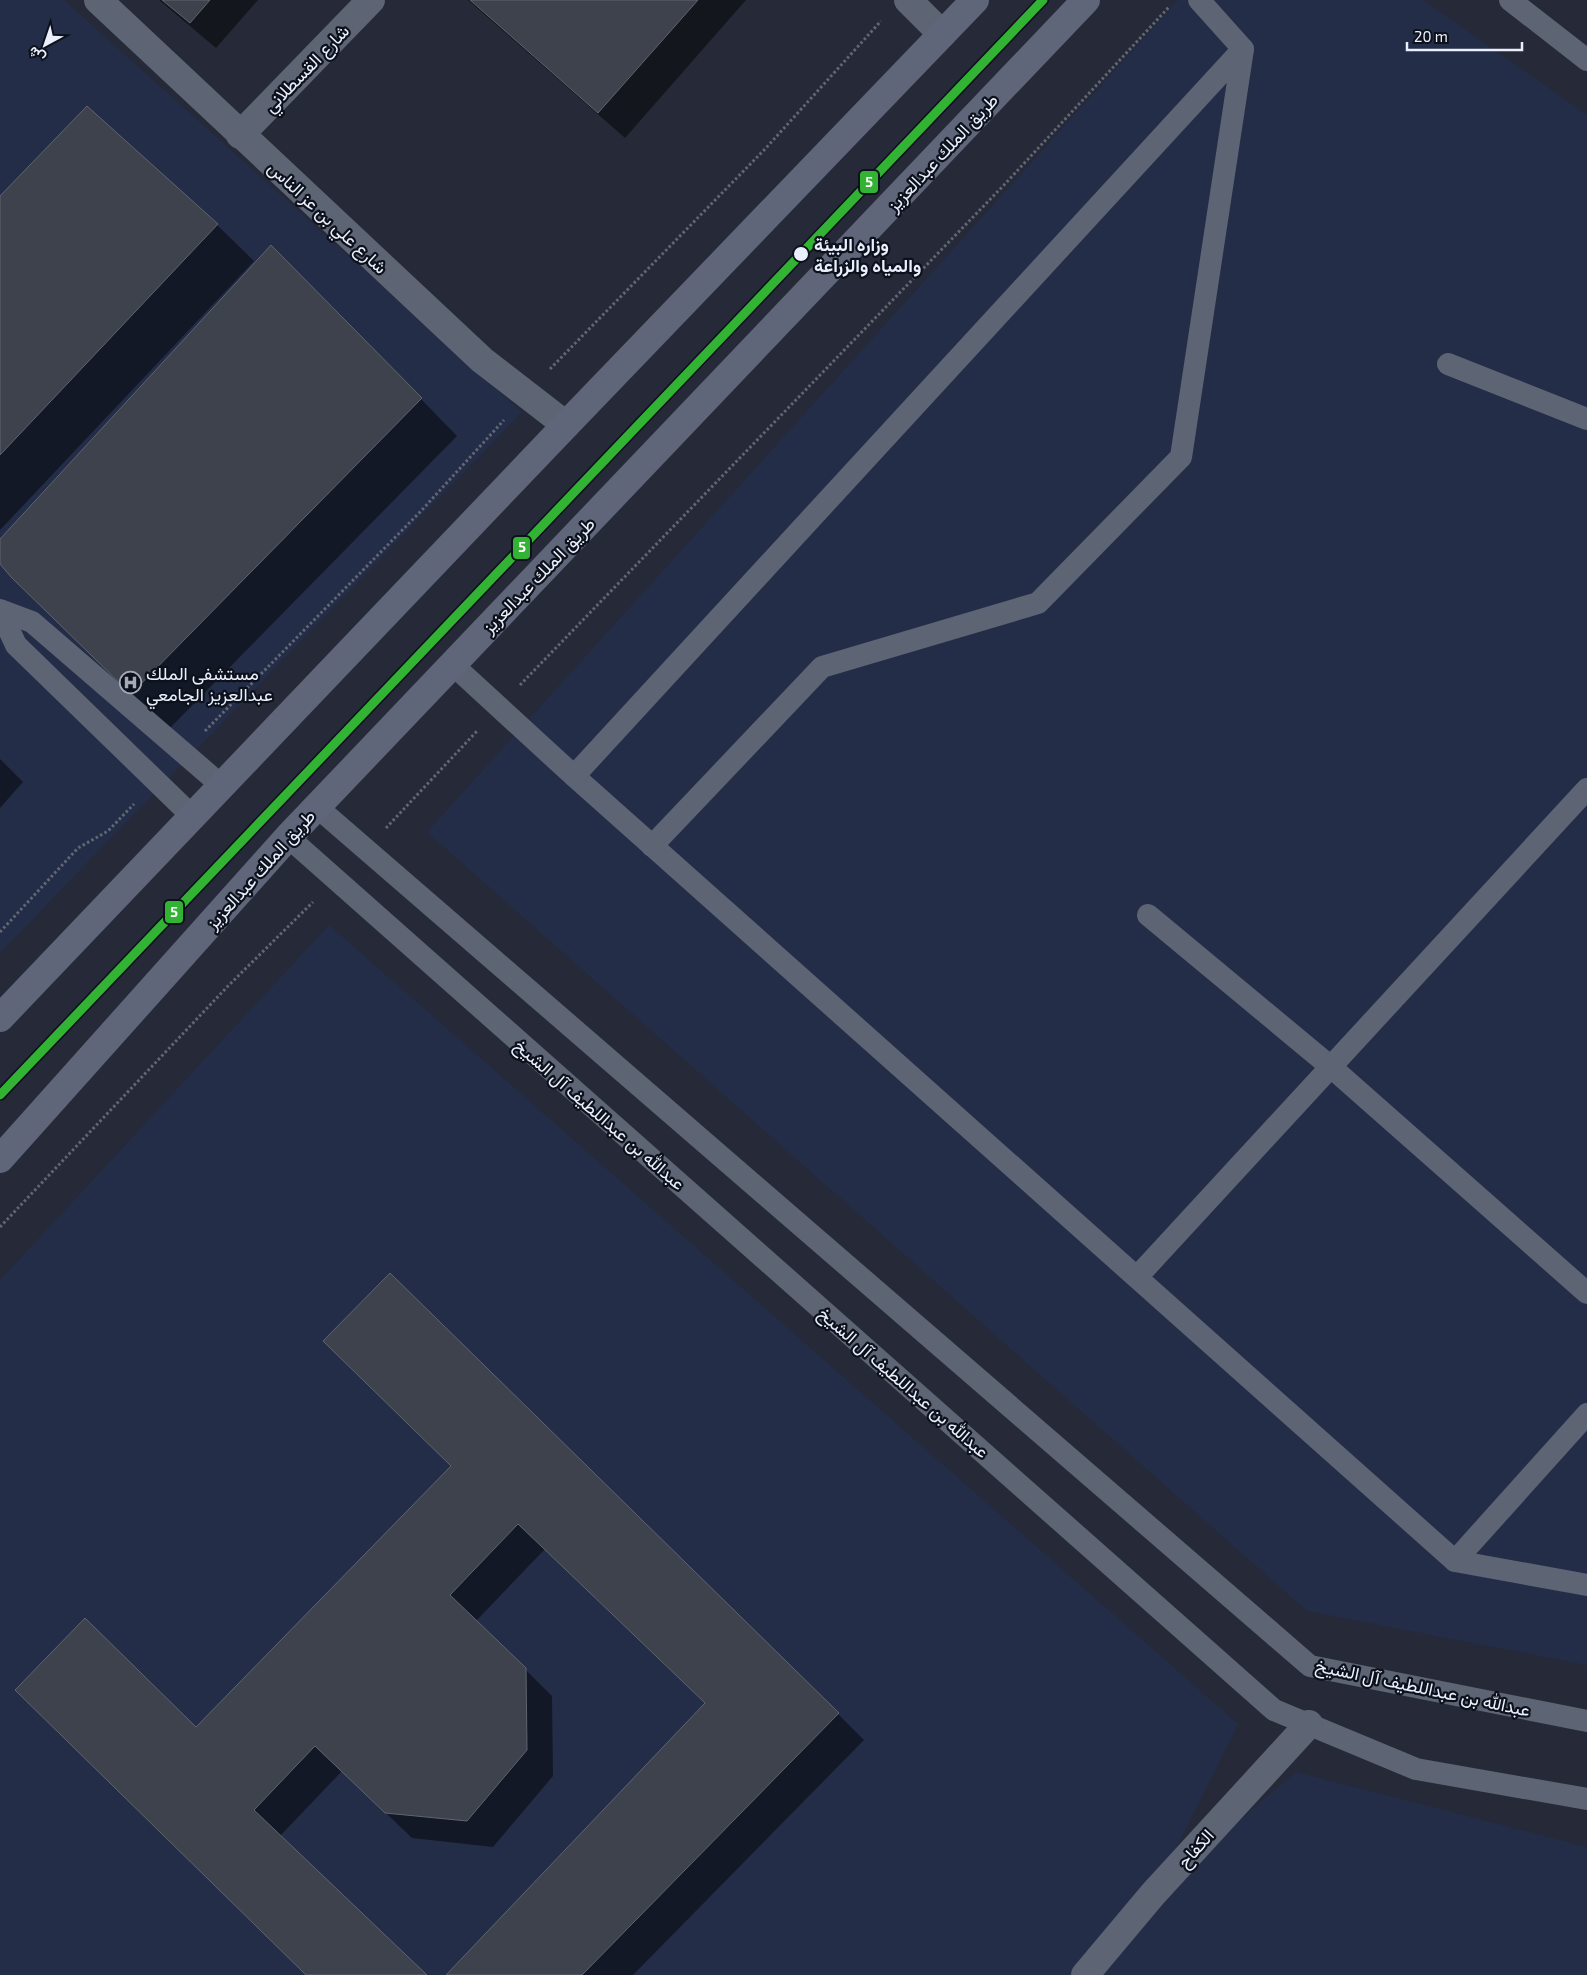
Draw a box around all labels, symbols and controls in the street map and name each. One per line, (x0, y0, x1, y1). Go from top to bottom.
north arrow (20, 20, 70, 70)
street label: شارع القسطلاني (259, 20, 357, 120)
scale bar (1407, 20, 1522, 52)
text: 20 m (1414, 27, 1448, 45)
text: ش (24, 43, 49, 67)
street label: طريق الملك عبدالعزيز (881, 89, 1003, 217)
street label: شارع علي بن عز الناس (260, 156, 392, 282)
line badge: 5 (859, 170, 879, 194)
text: 5 (865, 173, 873, 190)
place label: وزاره البيئة والمياه والزراعة (814, 233, 921, 277)
marker: وزاره البيئة والمياه والزراعة (792, 245, 810, 263)
street label: طريق الملك عبدالعزيز (476, 512, 600, 639)
line badge: 5 (512, 536, 531, 560)
text: 5 (518, 538, 526, 555)
place label: مستشفى الملك عبدالعزيز الجامعي (146, 662, 273, 710)
hospital icon: مستشفى الملك عبدالعزيز الجامعي (118, 671, 142, 695)
street label: طريق الملك عبدالعزيز (200, 805, 320, 935)
line badge: 5 (164, 900, 184, 924)
text: 5 (170, 903, 178, 920)
street label: عبدالله بن عبداللطيف آل الشيخ (509, 1034, 690, 1196)
street label: عبدالله بن عبداللطيف آل الشيخ (813, 1302, 994, 1464)
street label: عبدالله بن عبداللطيف آل الشيخ (1313, 1653, 1533, 1723)
street label: الكفاح (1172, 1824, 1219, 1873)

